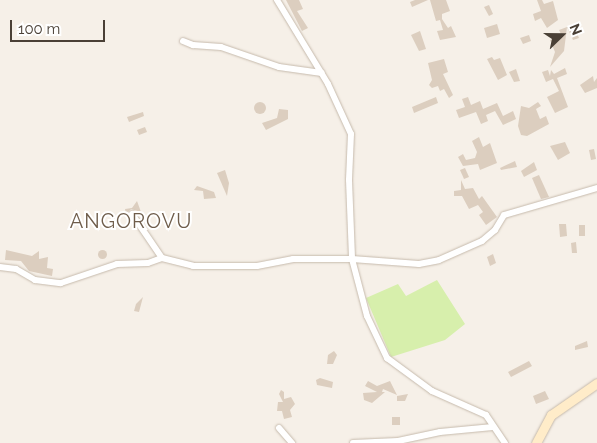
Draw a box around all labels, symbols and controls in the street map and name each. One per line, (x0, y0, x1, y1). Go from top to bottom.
scale bar (12, 10, 108, 42)
north arrow (537, 10, 587, 60)
text: 100 m (18, 20, 60, 38)
text: N (566, 21, 585, 37)
district label: ANGOROVU (69, 209, 193, 233)

